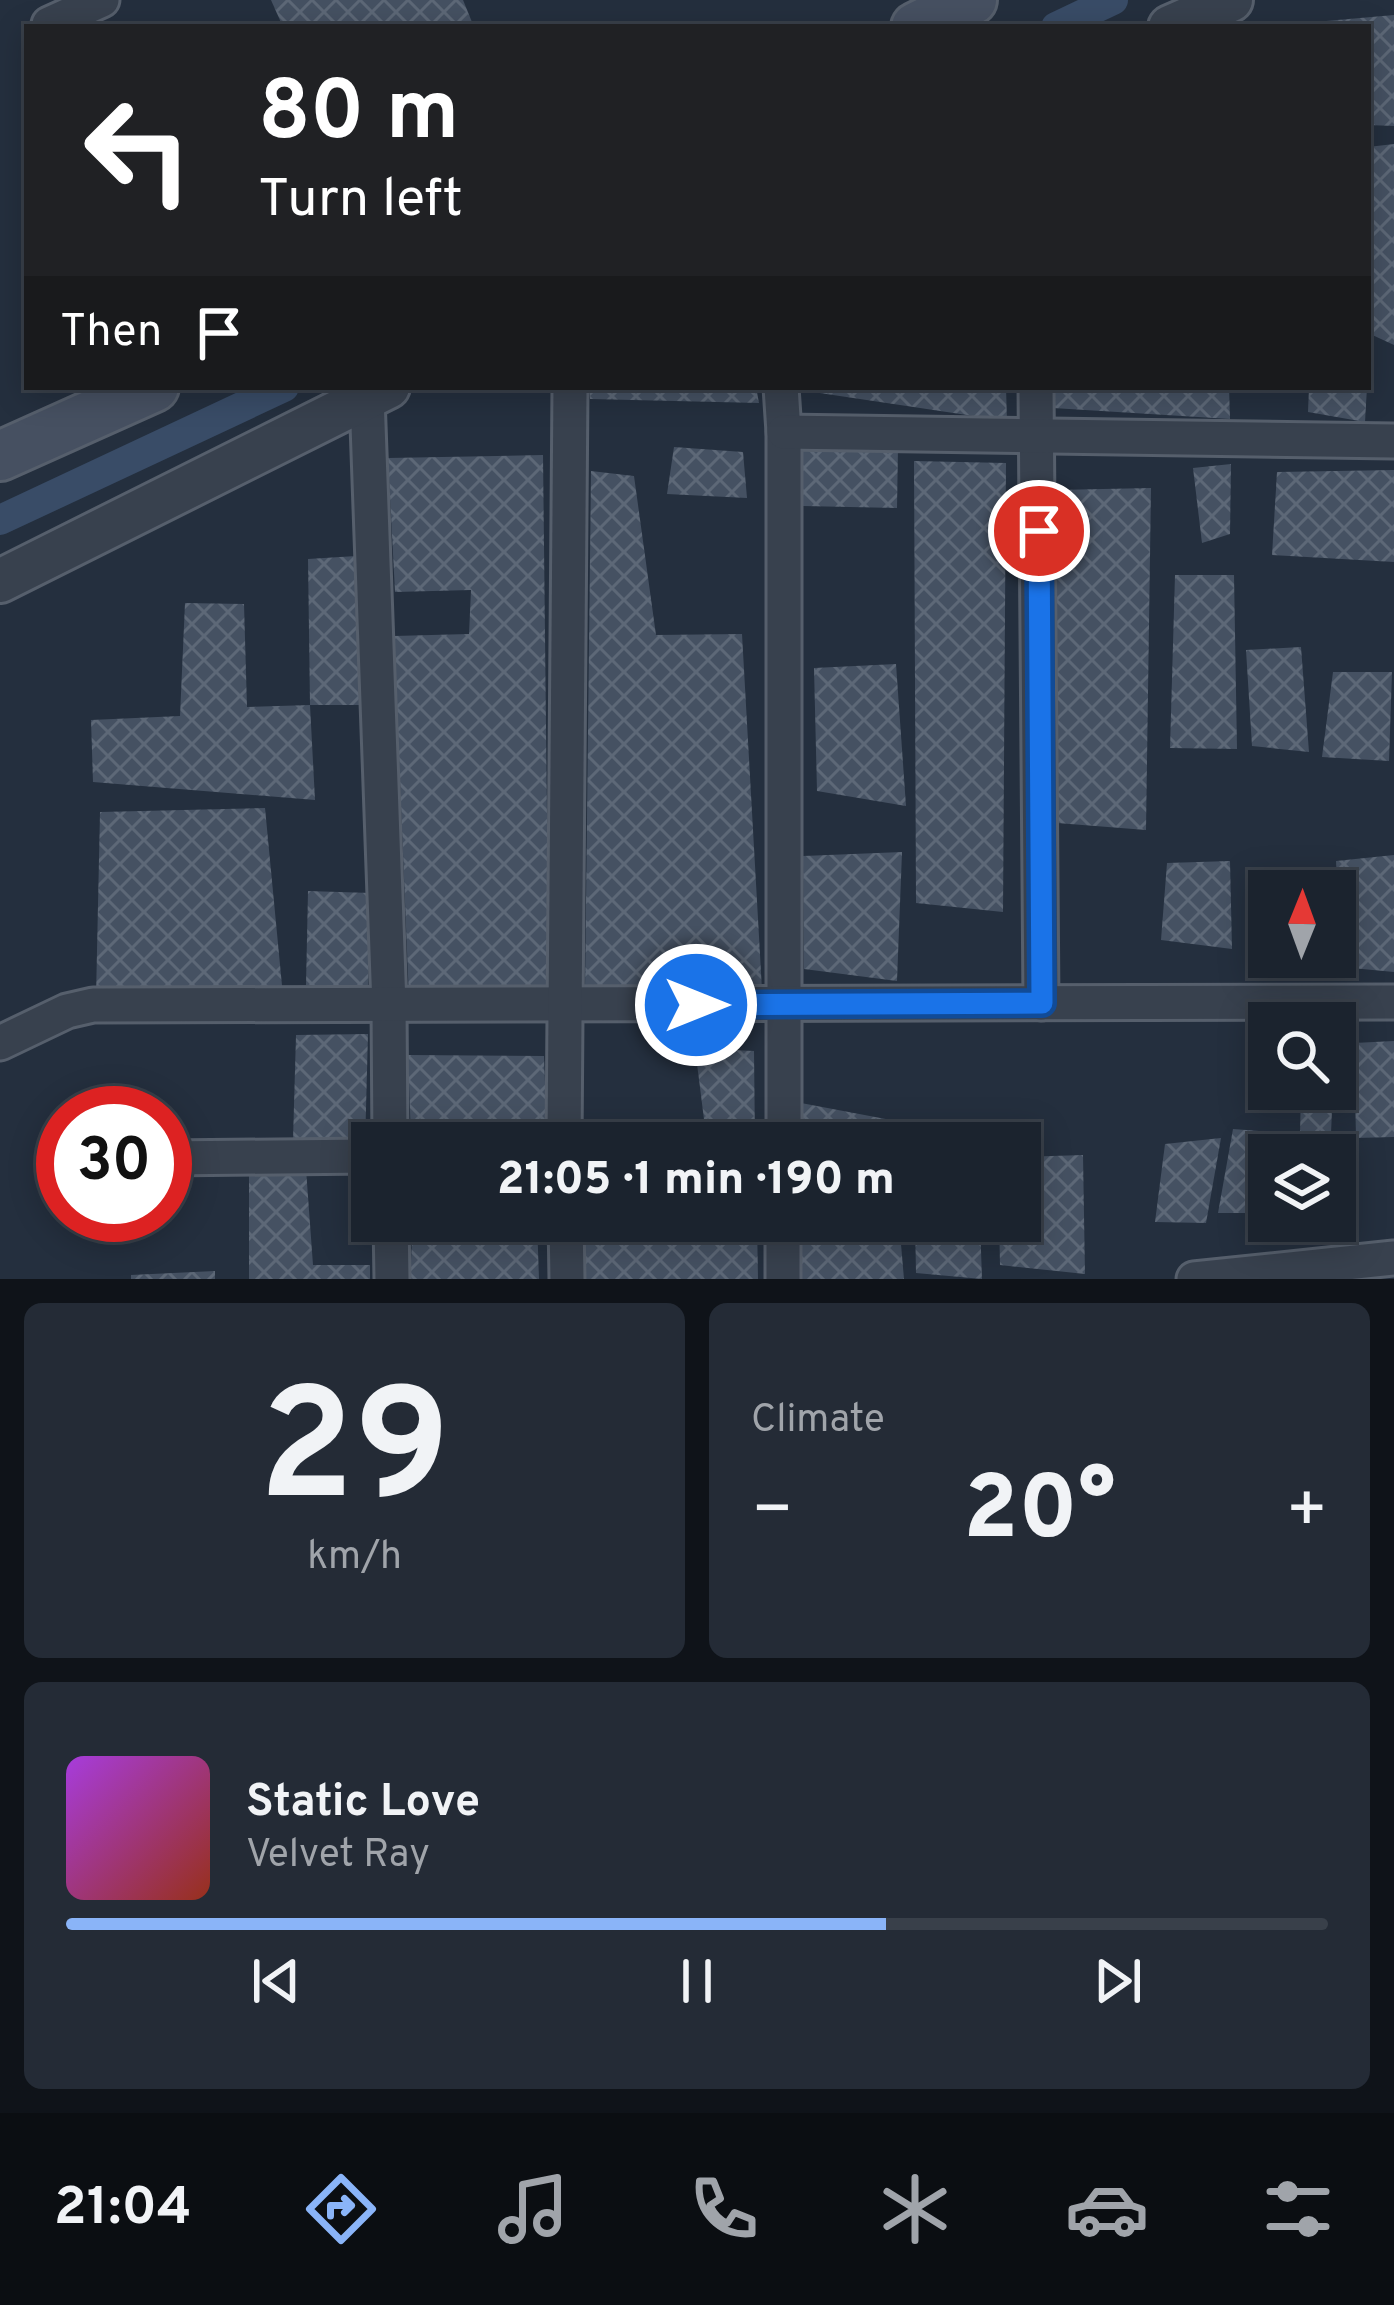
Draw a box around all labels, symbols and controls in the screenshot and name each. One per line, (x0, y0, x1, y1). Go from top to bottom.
text: 80 m (258, 63, 459, 169)
icon: left (60, 72, 216, 228)
text: Turn left (258, 167, 463, 236)
icon: arrive (186, 300, 252, 366)
text: Then (60, 305, 162, 362)
pin (988, 480, 1090, 582)
icon: arrive (1006, 498, 1072, 564)
north arrow (1248, 870, 1356, 978)
map controls (1248, 870, 1356, 1242)
position arrow (633, 942, 759, 1068)
button: search (1248, 1002, 1356, 1110)
speed limit sign: 30 (36, 1086, 192, 1242)
button: layers (1248, 1134, 1356, 1242)
text: 21:05 · 1 min · 190 m (497, 1153, 895, 1210)
text: 29 (259, 1357, 450, 1555)
text: Climate (751, 1397, 885, 1446)
text: 20° (963, 1457, 1116, 1570)
text: − (751, 1472, 794, 1555)
text: + (1285, 1472, 1328, 1555)
text: km/h (307, 1534, 402, 1583)
text: Static Love (246, 1775, 480, 1832)
text: Velvet Ray (246, 1832, 430, 1881)
icon: previous (243, 1948, 309, 2014)
icon: pause (664, 1948, 730, 2014)
icon: next (1085, 1948, 1151, 2014)
icon: directions (299, 2167, 383, 2251)
icon: music (491, 2167, 575, 2251)
icon: phone (682, 2167, 766, 2251)
icon: climate (873, 2167, 957, 2251)
icon: car (1065, 2167, 1149, 2251)
icon: filters (1256, 2167, 1340, 2251)
text: 21:04 (54, 2175, 192, 2244)

